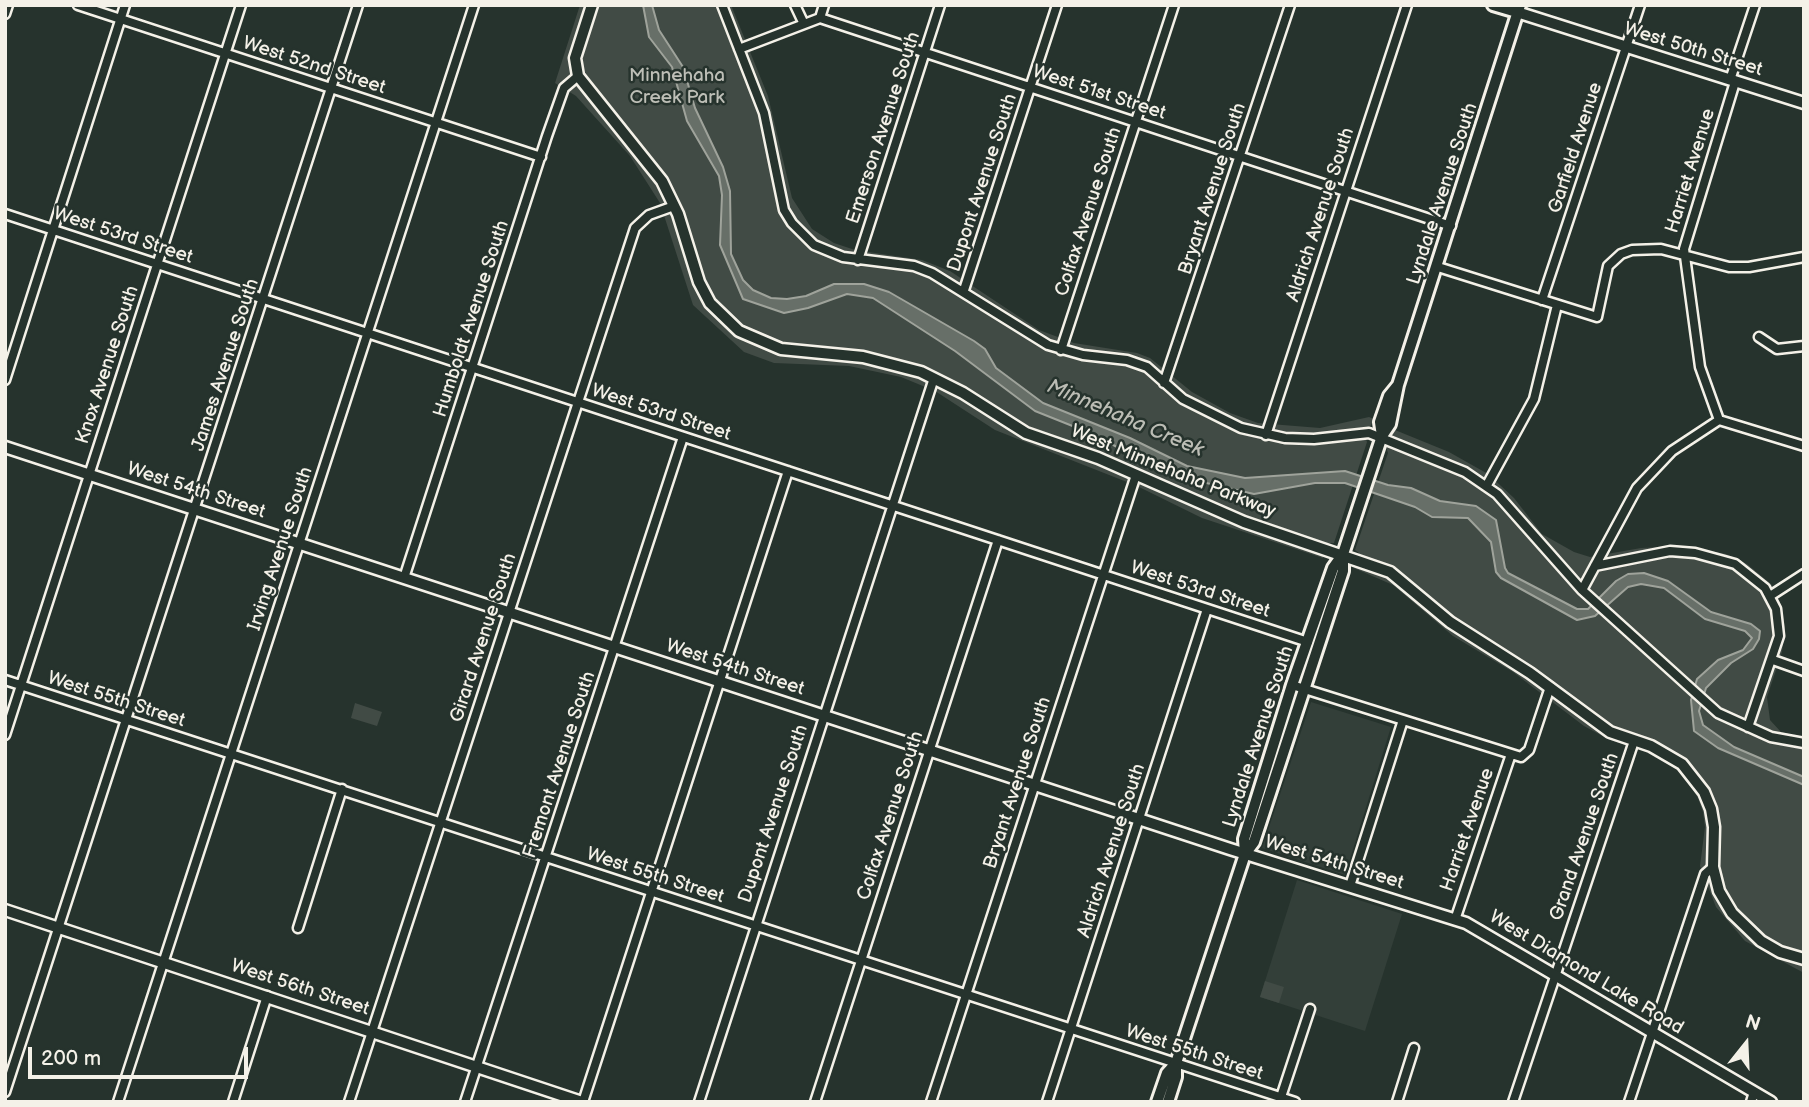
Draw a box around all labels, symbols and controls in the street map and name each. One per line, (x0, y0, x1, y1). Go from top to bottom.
street label: West 50th Street (1621, 18, 1765, 82)
street label: Emerson Avenue South (842, 29, 926, 227)
street label: West 52nd Street (240, 32, 388, 100)
street label: West 51st Street (1030, 61, 1168, 125)
park label: Minnehaha Creek Park (629, 65, 725, 109)
street label: Garfield Avenue (1544, 80, 1608, 216)
street label: Dupont Avenue South (943, 91, 1023, 275)
street label: Bryant Avenue South (1174, 100, 1252, 278)
street label: Lyndale Avenue South (1403, 100, 1483, 288)
street label: Harriet Avenue (1661, 106, 1721, 236)
street label: Colfax Avenue South (1051, 125, 1127, 299)
street label: Aldrich Avenue South (1282, 125, 1360, 305)
street label: West 53rd Street (50, 203, 196, 269)
street label: Humboldt Avenue South (429, 218, 515, 420)
street label: James Avenue South (187, 276, 265, 454)
street label: Knox Avenue South (72, 283, 144, 447)
water label: Minnehaha Creek (1043, 375, 1207, 463)
street label: West 53rd Street (588, 380, 734, 446)
street label: West Minnehaha Parkway (1067, 420, 1279, 524)
street label: West 54th Street (124, 458, 268, 524)
street label: Irving Avenue South (244, 464, 318, 634)
street label: Girard Avenue South (446, 551, 522, 725)
street label: West 53rd Street (1127, 557, 1273, 623)
street label: West 54th Street (663, 635, 807, 701)
street label: Lyndale Avenue South (1219, 643, 1299, 831)
street label: West 55th Street (44, 667, 188, 733)
street label: Fremont Avenue South (519, 669, 601, 861)
street label: Bryant Avenue South (979, 694, 1057, 872)
street label: Dupont Avenue South (734, 722, 814, 906)
street label: Colfax Avenue South (853, 729, 929, 903)
street label: Grand Avenue South (1546, 750, 1624, 924)
street label: Aldrich Avenue South (1073, 761, 1151, 941)
street label: Harriet Avenue (1436, 765, 1500, 895)
street label: West 54th Street (1262, 831, 1406, 895)
street label: West 55th Street (583, 843, 727, 909)
street label: West Diamond Lake Road (1485, 906, 1687, 1040)
street label: West 56th Street (228, 955, 372, 1021)
north arrow (1711, 1009, 1781, 1079)
text: N (1742, 1010, 1763, 1037)
street label: West 55th Street (1122, 1020, 1266, 1086)
scale bar (32, 1034, 252, 1078)
text: 200 m (41, 1046, 101, 1071)

